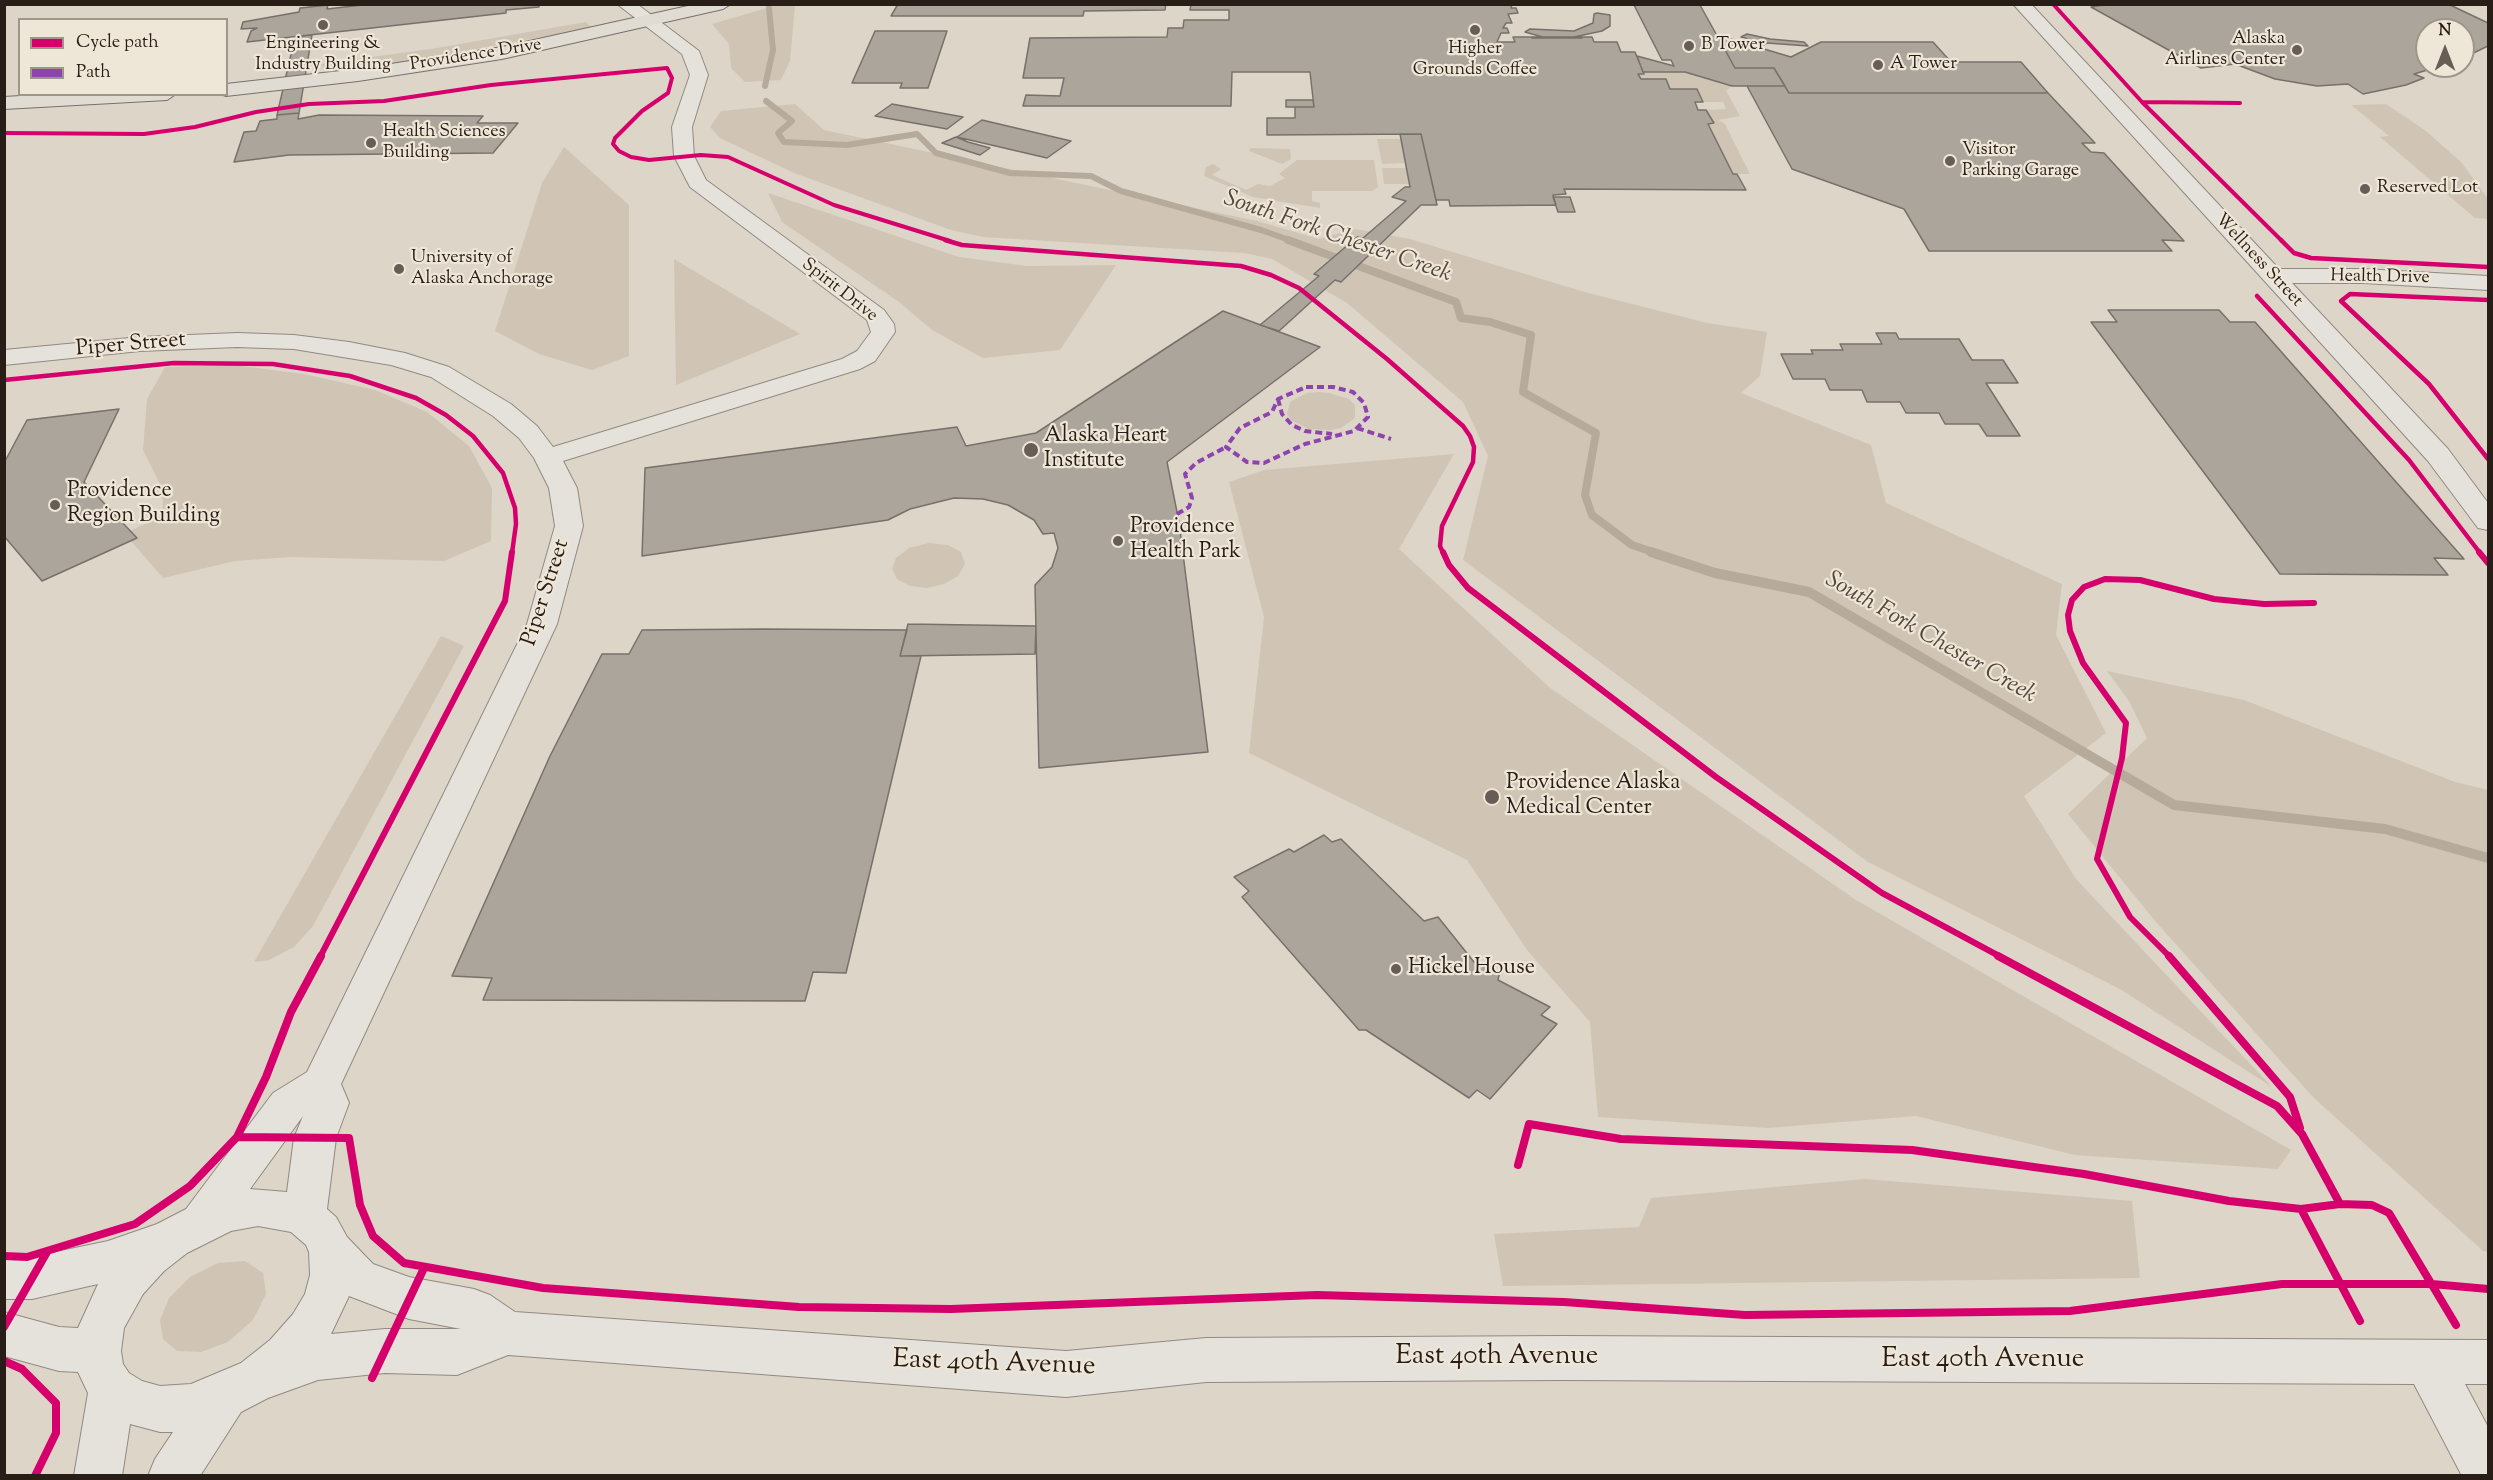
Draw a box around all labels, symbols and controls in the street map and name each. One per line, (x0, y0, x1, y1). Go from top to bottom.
legend (18, 18, 228, 96)
marker: Engineering & Industry Building (316, 18, 330, 32)
north arrow (2415, 18, 2475, 78)
text: N (2439, 20, 2451, 43)
marker: Higher Grounds Coffee (1468, 23, 1482, 37)
place label: Alaska Airlines Center (2165, 29, 2285, 72)
text: Cycle path (76, 30, 159, 56)
place label: Engineering & Industry Building (255, 34, 391, 76)
street label: Providence Drive (409, 35, 543, 77)
place label: B Tower (1701, 35, 1765, 57)
place label: Higher Grounds Coffee (1413, 39, 1537, 82)
marker: B Tower (1682, 39, 1696, 53)
marker: Alaska Airlines Center (2290, 43, 2304, 57)
place label: A Tower (1890, 54, 1957, 76)
marker: A Tower (1871, 58, 1885, 72)
text: Path (76, 60, 111, 86)
place label: Health Sciences Building (383, 122, 506, 164)
marker: Health Sciences Building (364, 136, 378, 150)
place label: Visitor Parking Garage (1962, 140, 2079, 182)
marker: Visitor Parking Garage (1943, 154, 1957, 168)
place label: Reserved Lot (2377, 178, 2478, 200)
marker: Reserved Lot (2358, 182, 2372, 196)
water label: South Fork Chester Creek (1219, 185, 1455, 291)
street label: Wellness Street (2209, 210, 2307, 312)
place label: University of Alaska Anchorage (411, 248, 553, 290)
street label: Spirit Drive (797, 255, 881, 327)
marker: University of Alaska Anchorage (392, 262, 406, 276)
street label: Health Drive (2330, 266, 2430, 290)
street label: Piper Street (75, 328, 187, 364)
place label: Alaska Heart Institute (1044, 424, 1167, 476)
marker: Alaska Heart Institute (1022, 441, 1040, 459)
place label: Providence Region Building (67, 479, 220, 530)
marker: Providence Region Building (48, 498, 62, 512)
place label: Providence Health Park (1130, 515, 1241, 566)
marker: Providence Health Park (1111, 534, 1125, 548)
street label: Piper Street (517, 536, 577, 650)
water label: South Fork Chester Creek (1819, 567, 2041, 711)
place label: Providence Alaska Medical Center (1506, 771, 1680, 822)
marker: Providence Alaska Medical Center (1483, 788, 1501, 806)
place label: Hickel House (1408, 956, 1535, 982)
marker: Hickel House (1389, 962, 1403, 976)
street label: East 40th Avenue (1396, 1342, 1598, 1374)
street label: East 40th Avenue (892, 1345, 1096, 1385)
street label: East 40th Avenue (1882, 1345, 2084, 1377)

